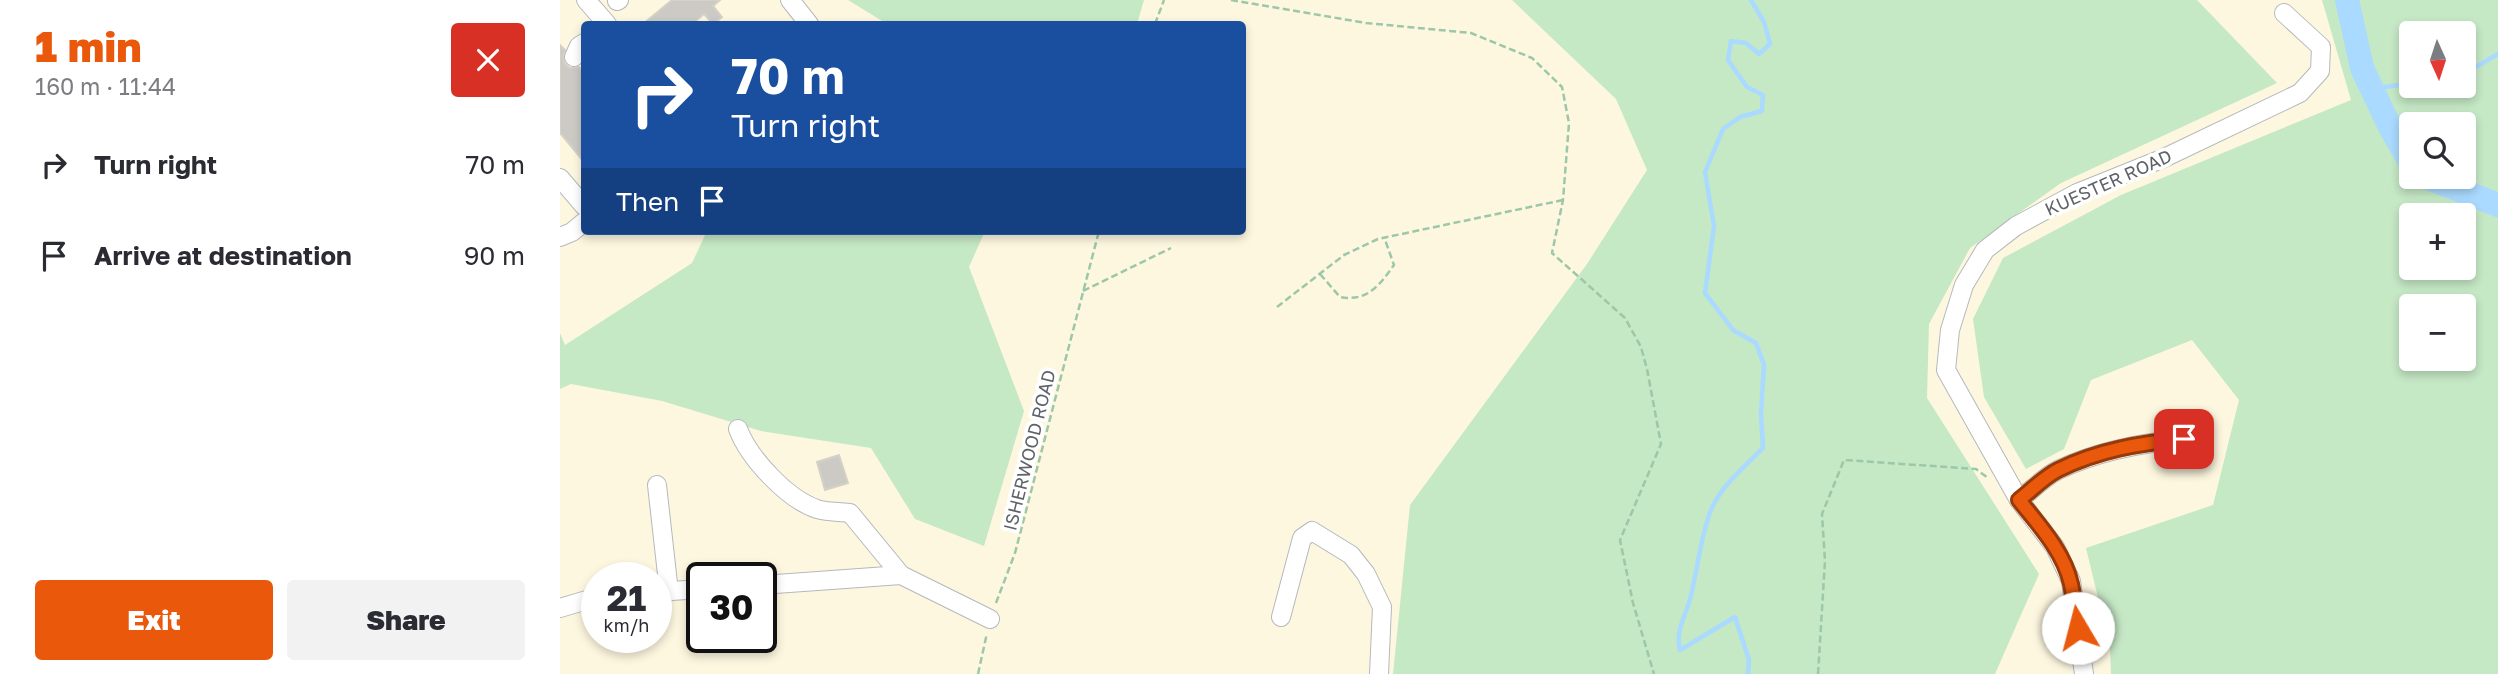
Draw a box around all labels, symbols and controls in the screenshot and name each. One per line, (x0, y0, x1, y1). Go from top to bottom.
text: 1 min (35, 21, 142, 71)
north arrow (2399, 21, 2476, 98)
map controls (2399, 21, 2476, 371)
button: close (451, 23, 525, 97)
text: 70 m (731, 46, 845, 105)
icon: right (616, 49, 707, 140)
text: 160 m · 11:44 (35, 72, 176, 100)
text: Turn right (731, 106, 880, 144)
button: search (2399, 112, 2476, 189)
street label: KUESTER ROAD (2041, 144, 2175, 220)
icon: right (35, 146, 73, 184)
text: Turn right (94, 149, 217, 180)
text: 70 m (466, 149, 525, 180)
icon: arrive (693, 182, 731, 220)
text: Then (616, 186, 679, 217)
button: + (2399, 203, 2476, 280)
icon: arrive (35, 237, 73, 275)
text: Arrive at destination (94, 240, 352, 271)
text: 90 m (464, 240, 525, 271)
button: − (2399, 294, 2476, 371)
street label: ISHERWOOD ROAD (998, 367, 1060, 533)
pin (2154, 409, 2214, 469)
icon: arrive (2165, 420, 2203, 458)
speed limit sign: 30 (686, 562, 777, 653)
text: 21 (607, 577, 646, 619)
button: Exit (35, 580, 273, 660)
button: Share (287, 580, 525, 660)
position arrow (2041, 591, 2115, 665)
text: km/h (604, 614, 649, 636)

